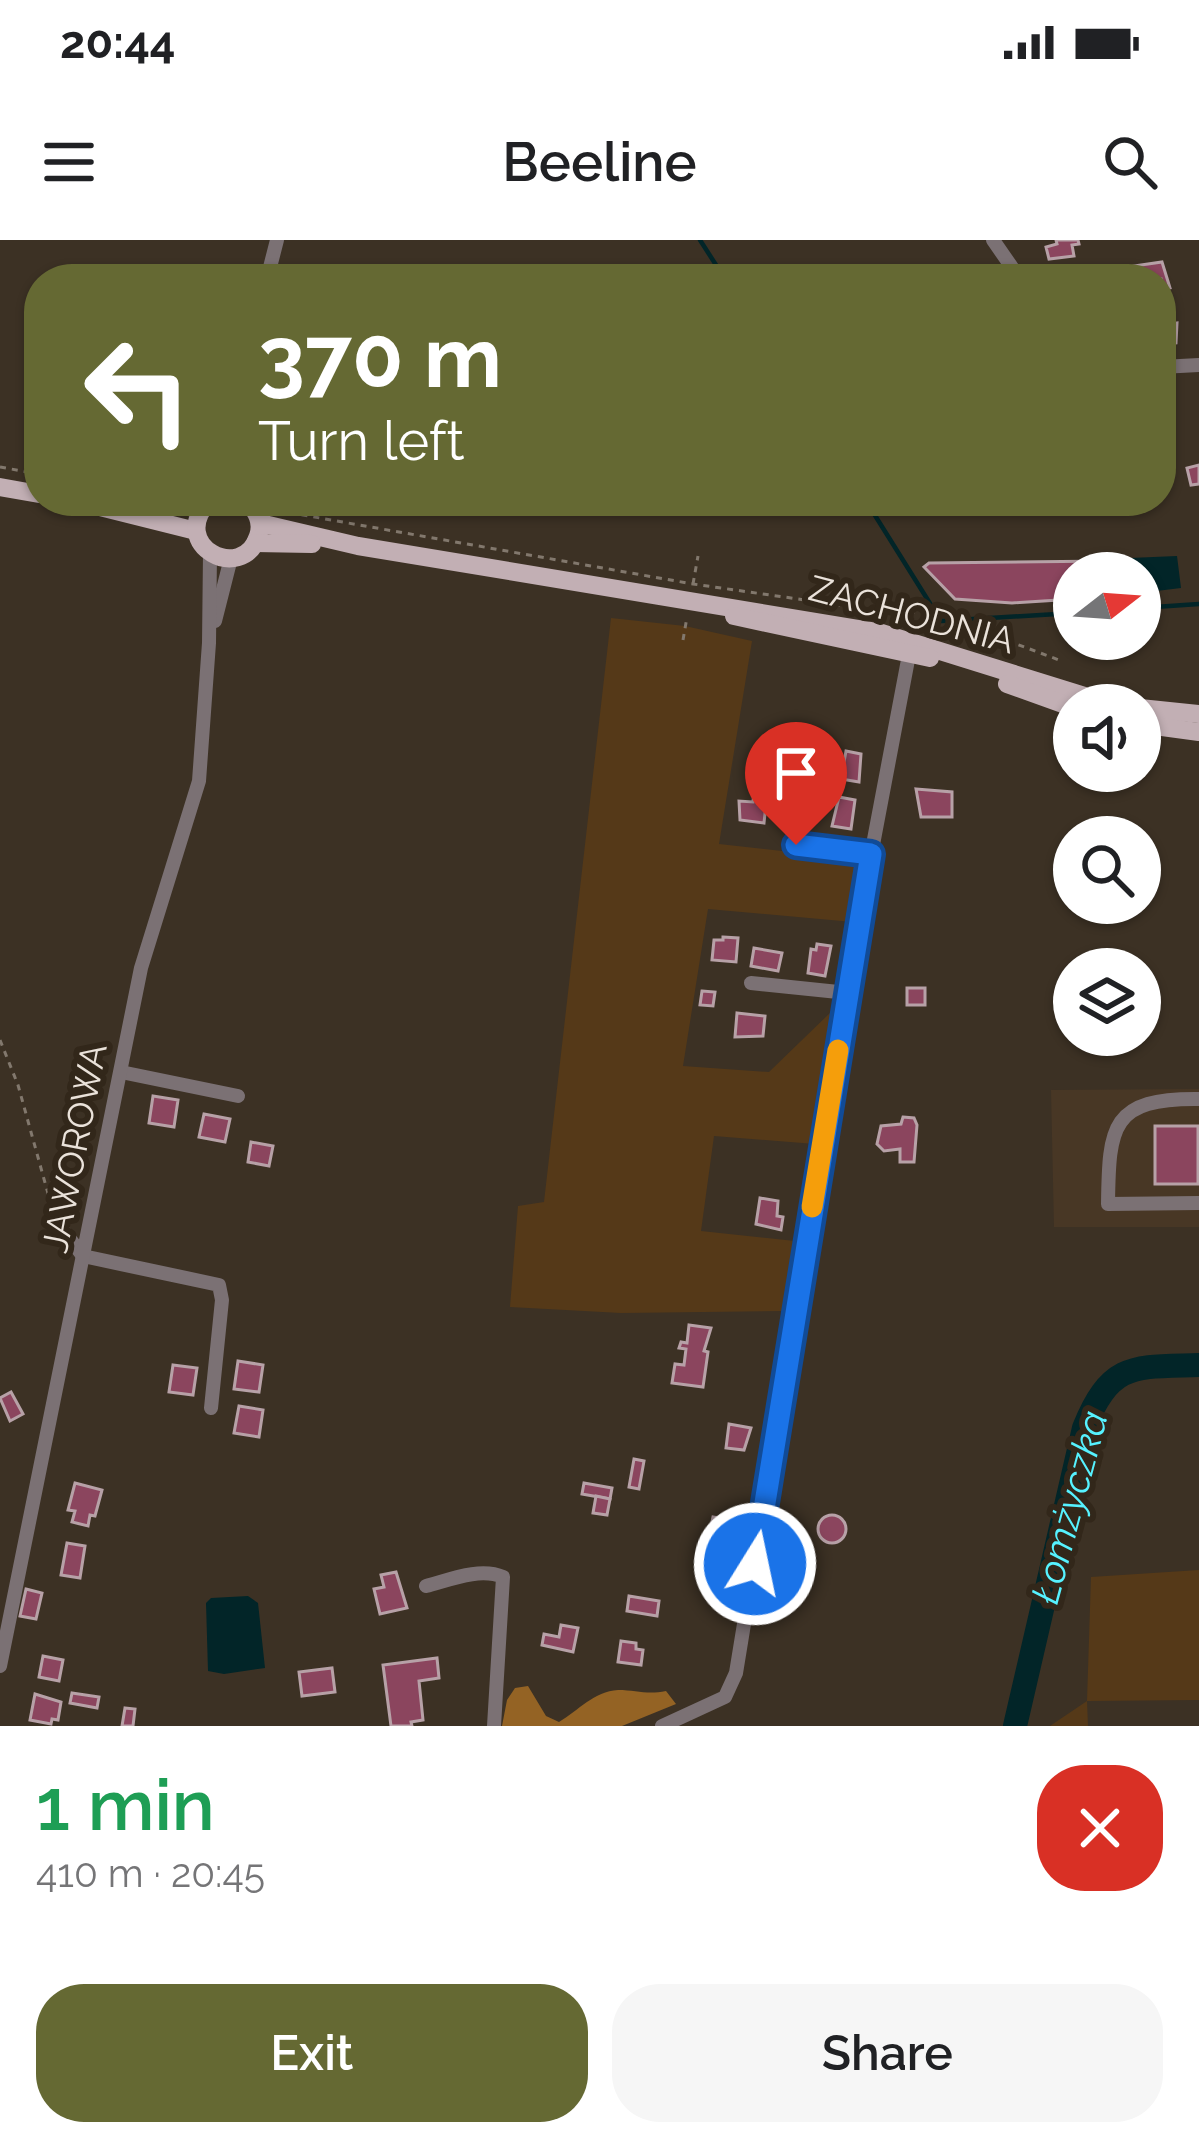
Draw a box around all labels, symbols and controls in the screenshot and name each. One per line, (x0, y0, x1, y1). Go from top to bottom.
text: 20:44 (60, 16, 176, 69)
icon: menu (36, 129, 102, 195)
icon: search (1097, 129, 1163, 195)
text: Beeline (502, 130, 697, 194)
text: 370 m (258, 308, 502, 407)
icon: left (60, 312, 216, 468)
text: Turn left (258, 409, 465, 473)
north arrow (1053, 552, 1161, 660)
map controls (1053, 552, 1161, 1056)
street label: ZACHODNIA (805, 566, 1019, 662)
button: sound (1053, 684, 1161, 792)
pin (745, 722, 847, 845)
icon: arrive (763, 740, 829, 806)
button: search (1053, 816, 1161, 924)
button: layers (1053, 948, 1161, 1056)
street label: JAWOROWA (33, 1040, 115, 1256)
water label: Łomżyczka (1021, 1406, 1117, 1608)
position arrow (692, 1501, 818, 1627)
text: 1 min (36, 1762, 215, 1847)
button: close (1037, 1765, 1163, 1891)
text: 410 m · 20:45 (36, 1850, 265, 1896)
button: Exit (36, 1984, 588, 2122)
button: Share (612, 1984, 1163, 2122)

